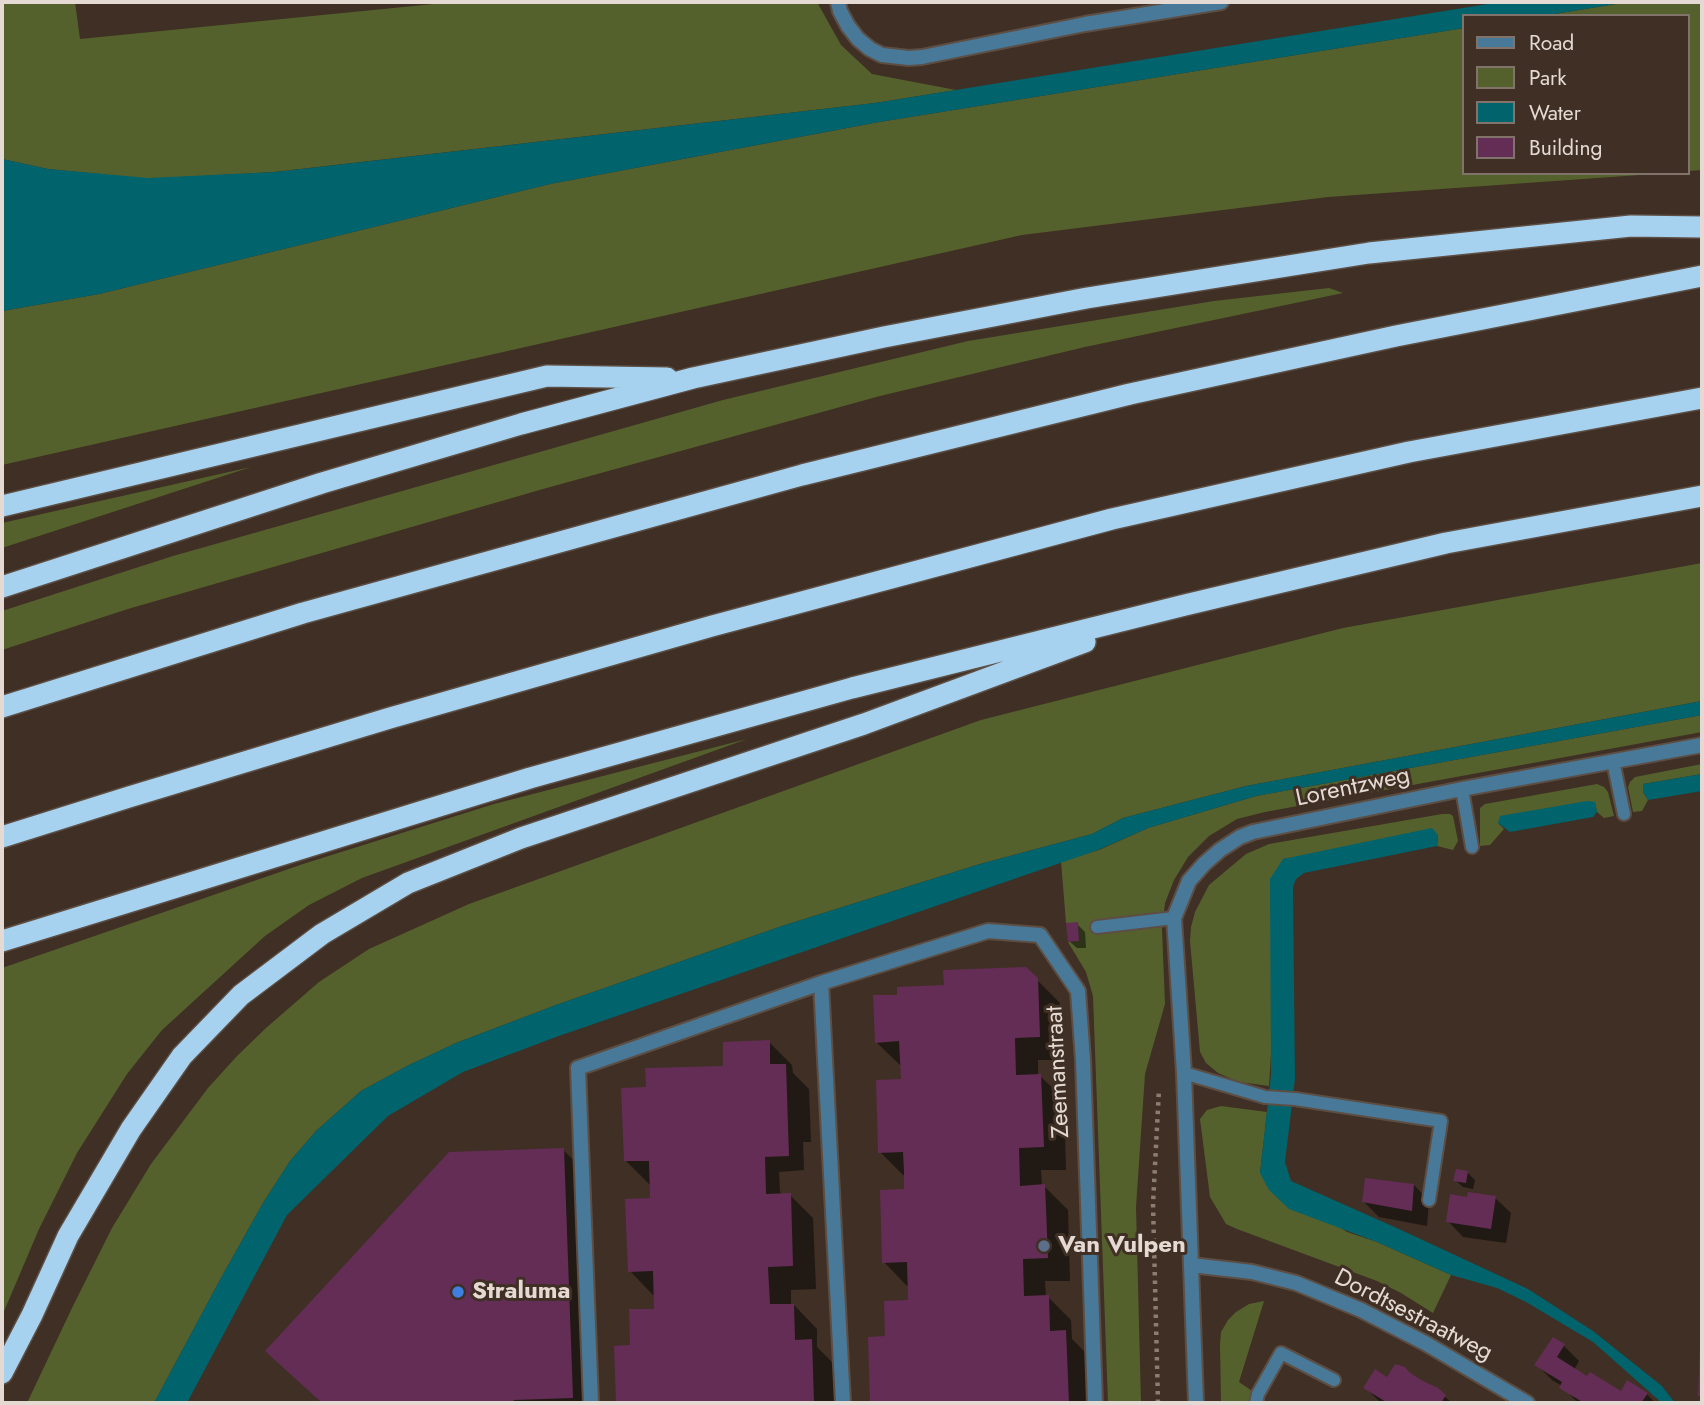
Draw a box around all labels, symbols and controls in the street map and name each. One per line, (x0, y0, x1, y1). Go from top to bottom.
legend (1462, 14, 1690, 175)
text: Road (1529, 28, 1574, 58)
text: Park (1529, 63, 1566, 93)
text: Water (1529, 98, 1581, 128)
text: Building (1529, 133, 1602, 163)
street label: Lorentzweg (1293, 762, 1413, 814)
street label: Zeemanstraat (1041, 1005, 1077, 1139)
place label: Van Vulpen (1058, 1232, 1186, 1260)
marker: Van Vulpen (1036, 1238, 1052, 1254)
street label: Dordtsestraatweg (1329, 1264, 1497, 1368)
place label: Straluma (472, 1278, 570, 1306)
marker: Straluma (450, 1284, 466, 1300)

